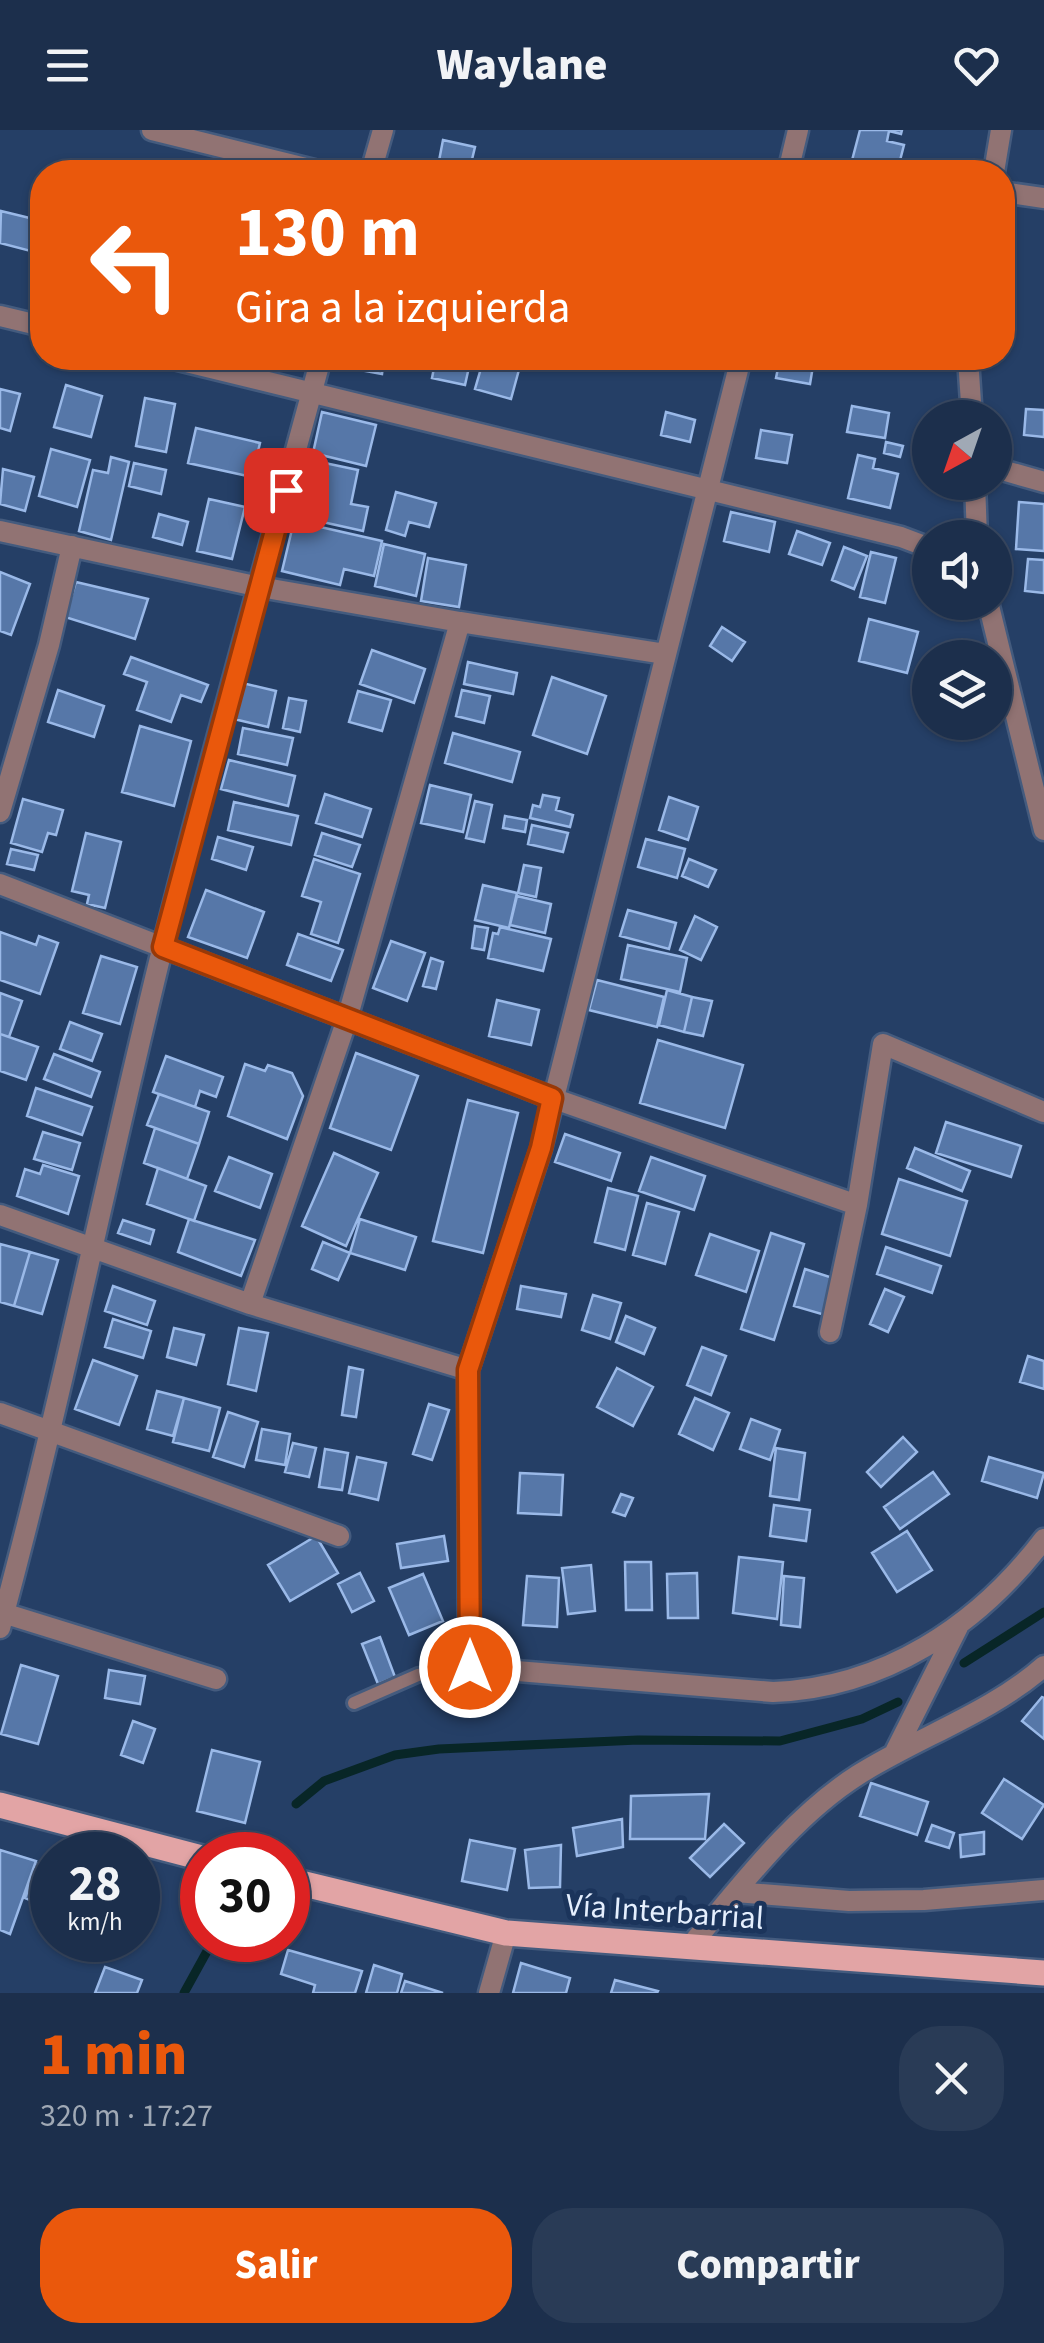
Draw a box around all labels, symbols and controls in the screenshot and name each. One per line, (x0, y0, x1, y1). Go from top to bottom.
text: Waylane (437, 33, 607, 97)
icon: menu (40, 38, 95, 93)
icon: heart (949, 38, 1004, 93)
text: 130 m (235, 183, 420, 283)
icon: left (70, 200, 200, 330)
text: Gira a la izquierda (235, 276, 570, 340)
north arrow (912, 400, 1012, 500)
map controls (912, 400, 1012, 740)
pin (244, 448, 329, 533)
icon: arrive (259, 463, 314, 518)
button: sound (912, 520, 1012, 620)
button: layers (912, 640, 1012, 740)
position arrow (418, 1615, 522, 1719)
speed limit sign: 30 (180, 1832, 310, 1962)
text: 28 (69, 1849, 121, 1920)
street label: Vía Interbarrial (564, 1882, 765, 1942)
text: km/h (67, 1904, 123, 1940)
text: 1 min (40, 2013, 187, 2098)
button: close (899, 2026, 1004, 2131)
text: 320 m · 17:27 (40, 2093, 213, 2139)
button: Salir (40, 2208, 512, 2323)
button: Compartir (532, 2208, 1004, 2323)

